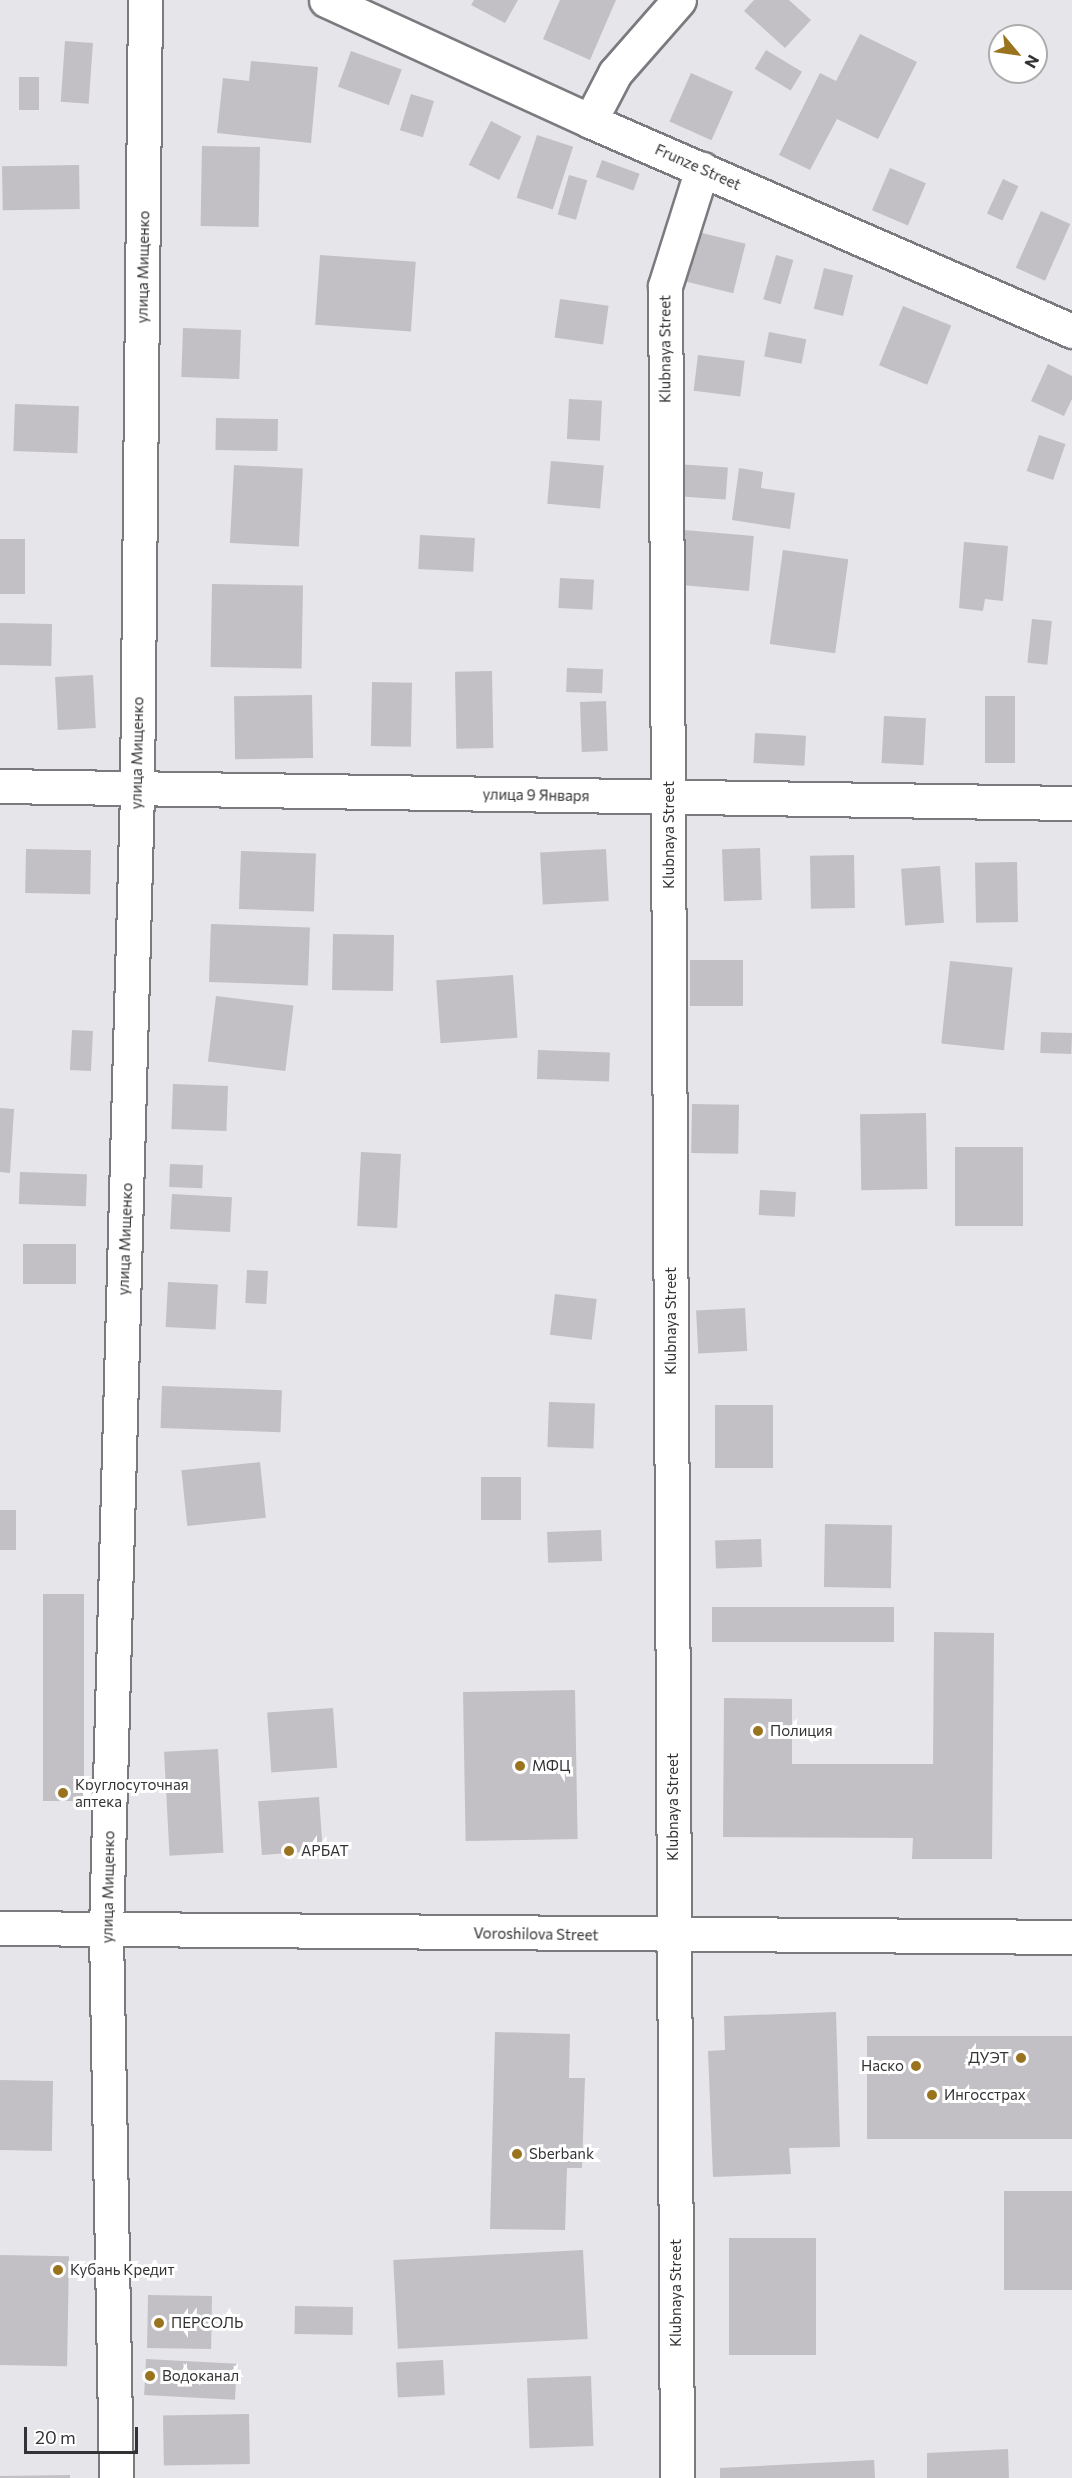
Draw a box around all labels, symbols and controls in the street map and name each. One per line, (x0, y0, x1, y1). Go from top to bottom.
north arrow (988, 24, 1048, 84)
text: N (1021, 52, 1044, 72)
street label: Frunze Street (652, 140, 744, 194)
street label: улица Мищенко (133, 211, 153, 323)
street label: Klubnaya Street (656, 295, 674, 403)
street label: улица Мищенко (127, 697, 147, 809)
street label: Klubnaya Street (660, 781, 678, 889)
street label: улица 9 Января (482, 785, 590, 805)
street label: улица Мищенко (114, 1182, 136, 1296)
street label: Klubnaya Street (662, 1267, 680, 1375)
place label: Полиция (770, 1722, 833, 1740)
marker: Полиция (751, 1724, 765, 1738)
street label: Klubnaya Street (664, 1753, 682, 1861)
place label: МФЦ (532, 1757, 570, 1775)
marker: МФЦ (513, 1759, 527, 1773)
place label: Круглосуточная аптека (75, 1775, 189, 1810)
marker: Круглосуточная аптека (56, 1786, 70, 1800)
street label: улица Мищенко (98, 1831, 118, 1943)
place label: АРБАТ (301, 1842, 349, 1860)
marker: АРБАТ (282, 1844, 296, 1858)
street label: Voroshilova Street (473, 1924, 599, 1944)
place label: ДУЭТ (968, 2049, 1009, 2067)
marker: ДУЭТ (1014, 2051, 1028, 2065)
place label: Наско (861, 2057, 904, 2075)
marker: Наско (909, 2059, 923, 2073)
place label: Ингосстрах (944, 2086, 1026, 2104)
marker: Ингосстрах (925, 2088, 939, 2102)
place label: Sberbank (529, 2145, 594, 2163)
marker: Sberbank (510, 2147, 524, 2161)
street label: Klubnaya Street (667, 2239, 685, 2347)
place label: Кубань Кредит (70, 2261, 175, 2279)
marker: Кубань Кредит (51, 2263, 65, 2277)
place label: ПЕРСОЛЬ (171, 2314, 243, 2332)
marker: ПЕРСОЛЬ (152, 2316, 166, 2330)
place label: Водоканал (162, 2367, 239, 2385)
marker: Водоканал (143, 2369, 157, 2383)
scale bar (27, 2415, 141, 2453)
text: 20 m (35, 2426, 76, 2448)

